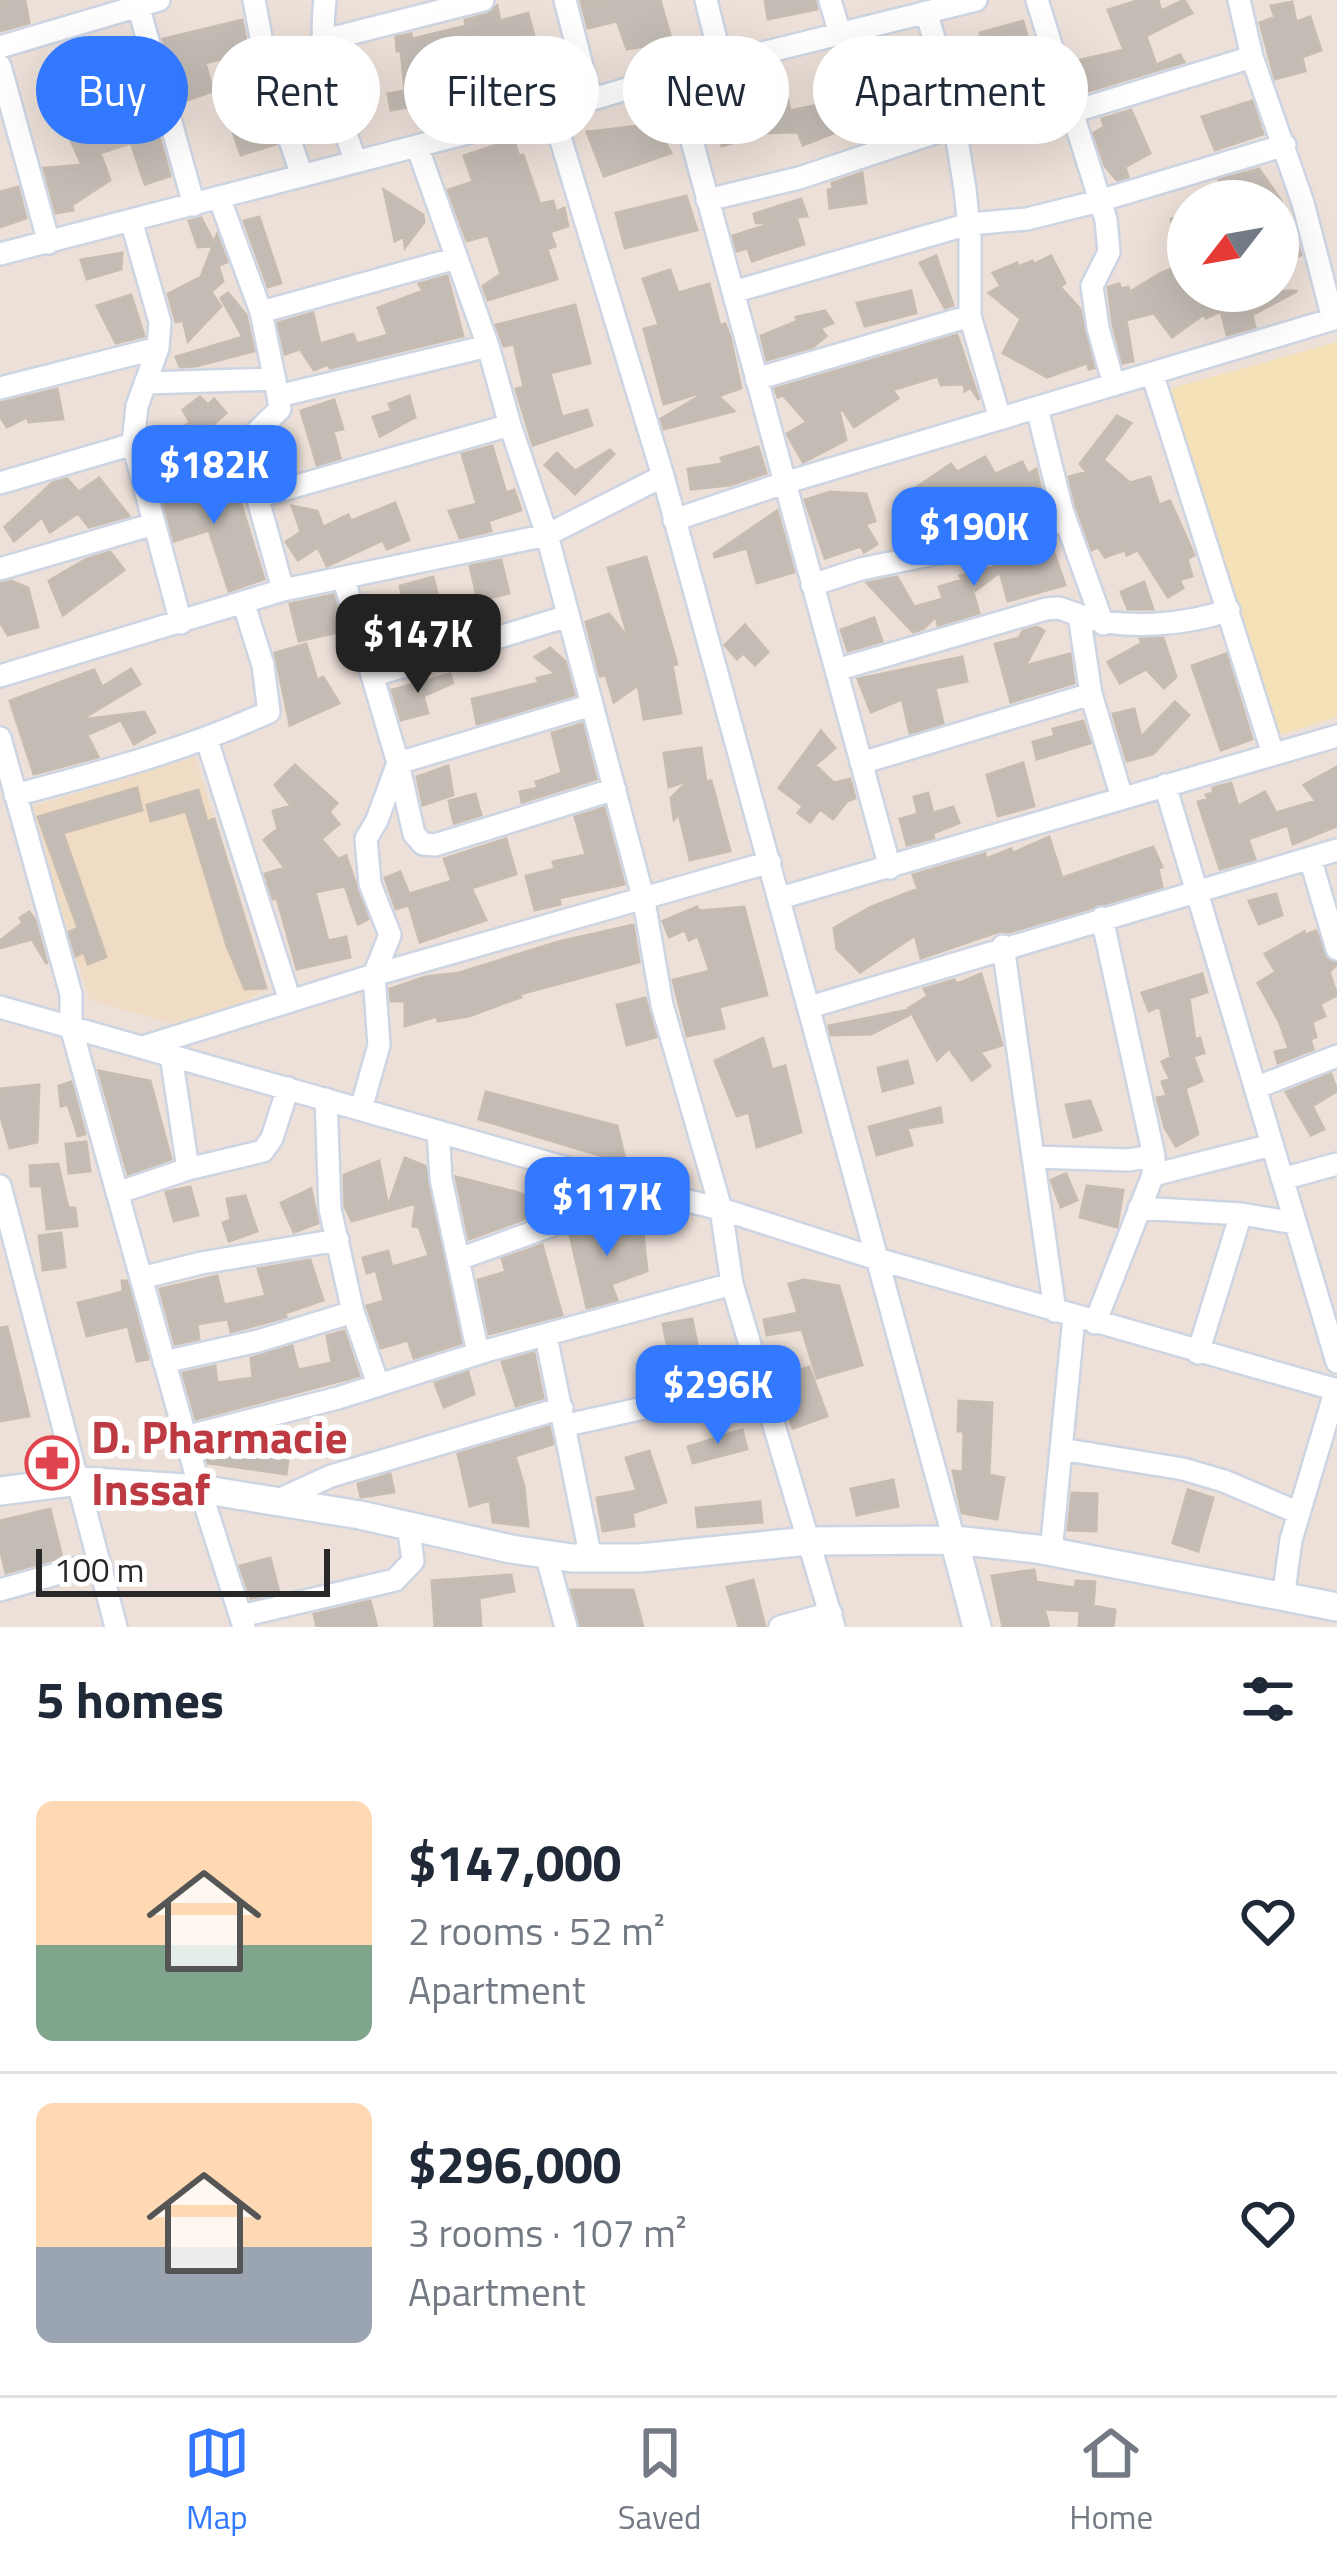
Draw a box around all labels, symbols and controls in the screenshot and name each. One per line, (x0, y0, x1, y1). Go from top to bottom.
chip: Buy (36, 36, 188, 144)
chip: Rent (212, 36, 380, 144)
chip: Filters (404, 36, 599, 144)
chip: New (623, 36, 789, 144)
chip: Apartment (813, 36, 1088, 144)
north arrow (1167, 180, 1299, 312)
map controls (1167, 180, 1299, 312)
pin: $182K (130, 425, 298, 527)
text: $182K (159, 434, 269, 493)
pin: $190K (890, 487, 1058, 589)
text: $190K (919, 496, 1029, 555)
pin: $147K (334, 594, 502, 696)
text: $147K (363, 603, 473, 662)
pin: $117K (523, 1157, 691, 1259)
text: $117K (552, 1166, 662, 1225)
pin: $296K (634, 1345, 802, 1447)
text: $296K (663, 1354, 773, 1413)
place label: D. Pharmacie Inssaf (91, 1402, 348, 1522)
pharmacy icon: D. Pharmacie Inssaf (24, 1435, 80, 1491)
scale bar (36, 1543, 330, 1596)
text: 100 m (54, 1545, 144, 1595)
text: 5 homes (36, 1660, 224, 1738)
icon: filters (1235, 1666, 1301, 1732)
text: $147,000 (408, 1823, 621, 1901)
icon: home (132, 1849, 276, 1993)
icon: heart (1235, 1888, 1301, 1954)
text: 2 rooms · 52 m² (408, 1901, 665, 1960)
text: Apartment (408, 1960, 585, 2019)
text: $296,000 (408, 2125, 621, 2203)
icon: home (132, 2151, 276, 2295)
icon: heart (1235, 2190, 1301, 2256)
text: 3 rooms · 107 m² (408, 2203, 687, 2262)
text: Apartment (408, 2262, 585, 2321)
tab: Map (184, 2420, 250, 2542)
tab: Saved (618, 2420, 702, 2542)
tab: Home (1069, 2420, 1153, 2542)

